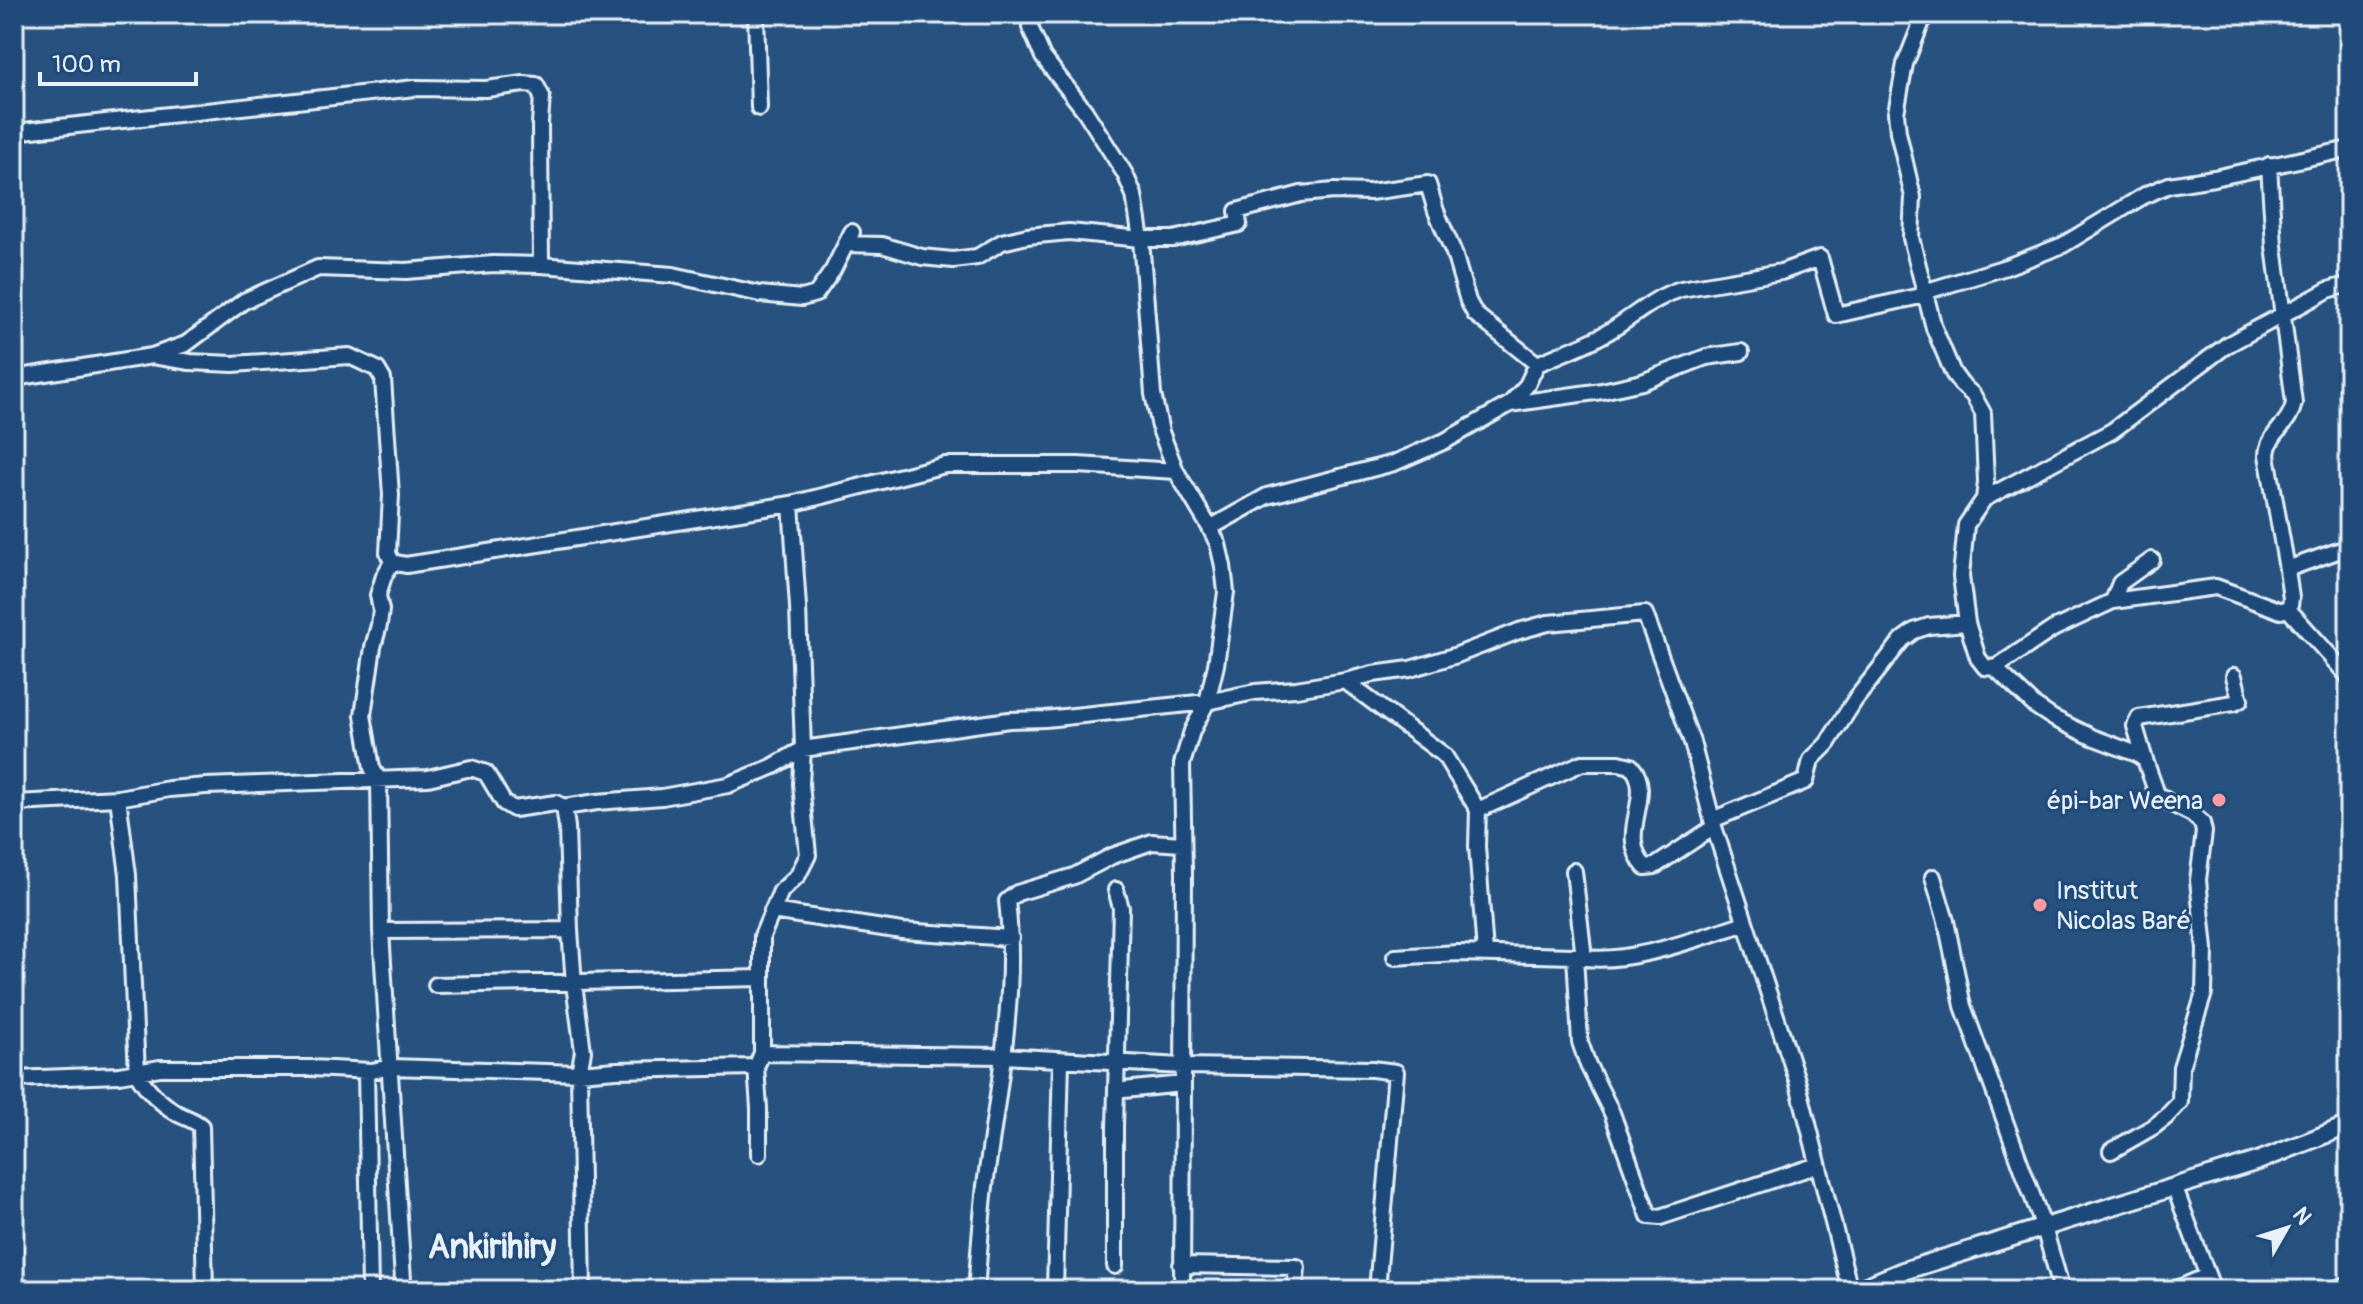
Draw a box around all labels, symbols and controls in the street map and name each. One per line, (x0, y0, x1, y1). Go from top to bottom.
scale bar (40, 36, 196, 86)
text: 100 m (52, 50, 121, 79)
place label: épi-bar Weena (2047, 785, 2203, 817)
marker: épi-bar Weena (2210, 791, 2228, 809)
place label: Institut Nicolas Baré (2056, 875, 2191, 937)
marker: Institut Nicolas Baré (2031, 896, 2049, 914)
north arrow (2247, 1188, 2327, 1268)
text: N (2286, 1201, 2317, 1231)
district label: Ankirihiry (428, 1226, 557, 1269)

